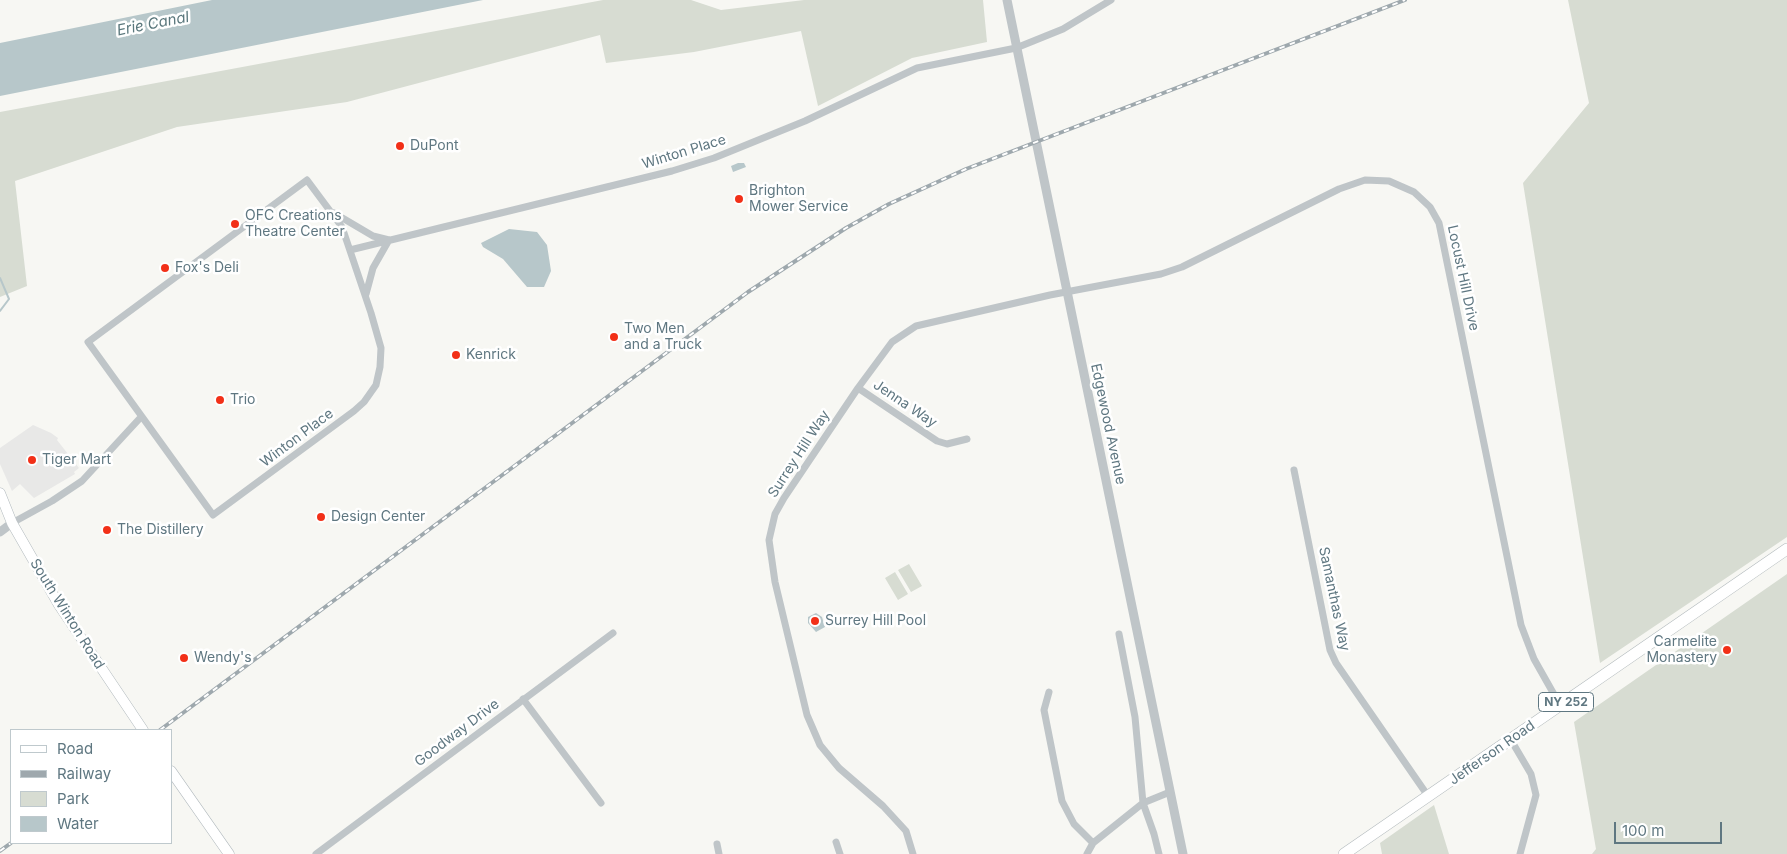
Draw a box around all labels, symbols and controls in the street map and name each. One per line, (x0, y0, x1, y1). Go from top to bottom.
water label: Erie Canal (115, 8, 191, 40)
street label: Winton Place (640, 131, 728, 173)
place label: DuPont (410, 138, 458, 154)
marker: DuPont (394, 140, 406, 152)
place label: Brighton Mower Service (749, 183, 848, 216)
marker: Brighton Mower Service (733, 193, 745, 205)
place label: OFC Creations Theatre Center (245, 208, 345, 240)
marker: OFC Creations Theatre Center (229, 218, 241, 230)
street label: Locust Hill Drive (1444, 224, 1482, 332)
place label: Fox's Deli (175, 260, 239, 276)
marker: Fox's Deli (159, 262, 171, 274)
place label: Two Men and a Truck (624, 321, 702, 354)
marker: Two Men and a Truck (608, 331, 620, 343)
place label: Kenrick (466, 347, 516, 363)
marker: Kenrick (450, 349, 462, 361)
street label: Edgewood Avenue (1087, 362, 1129, 486)
street label: Jenna Way (870, 377, 940, 431)
place label: Trio (230, 392, 256, 408)
marker: Trio (214, 394, 226, 406)
street label: Winton Place (257, 405, 337, 471)
street label: Surrey Hill Way (765, 407, 833, 501)
place label: Tiger Mart (42, 452, 111, 468)
marker: Tiger Mart (26, 454, 38, 466)
place label: Design Center (331, 509, 425, 525)
marker: Design Center (315, 511, 327, 523)
place label: The Distillery (117, 522, 204, 538)
marker: The Distillery (101, 524, 113, 536)
street label: Samanthas Way (1315, 545, 1353, 653)
street label: South Winton Road (26, 556, 108, 672)
place label: Surrey Hill Pool (825, 613, 926, 629)
marker: Surrey Hill Pool (809, 615, 821, 627)
place label: Carmelite Monastery (1646, 634, 1717, 666)
marker: Carmelite Monastery (1721, 644, 1733, 656)
place label: Wendy's (194, 650, 252, 666)
marker: Wendy's (178, 652, 190, 664)
road number: NY 252 (1538, 692, 1594, 712)
street label: Goodway Drive (411, 696, 503, 770)
street label: Jefferson Road (1446, 717, 1538, 789)
legend (10, 729, 172, 844)
text: Road (57, 739, 93, 758)
text: Railway (57, 764, 111, 783)
text: Park (57, 789, 89, 808)
scale bar (1617, 812, 1724, 844)
text: Water (57, 814, 99, 833)
text: 100 m (1622, 821, 1664, 840)

